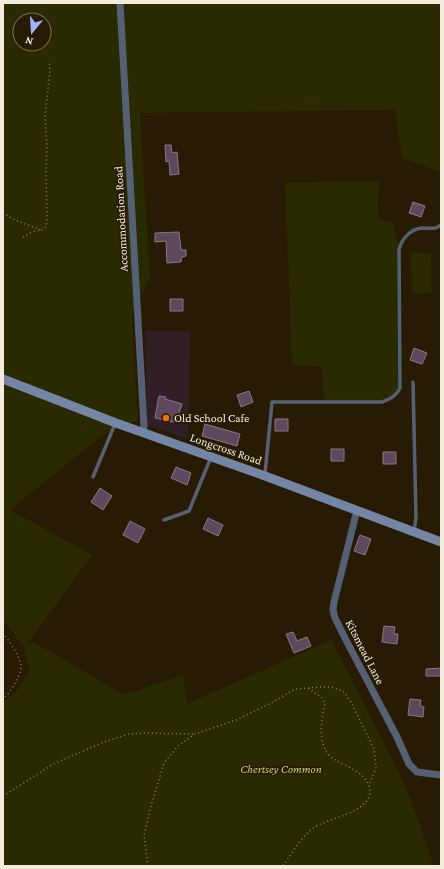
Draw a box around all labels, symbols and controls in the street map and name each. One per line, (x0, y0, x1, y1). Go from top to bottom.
north arrow (12, 12, 52, 52)
text: N (23, 34, 34, 48)
street label: Accommodation Road (111, 165, 131, 272)
place label: Old School Cafe (174, 411, 249, 425)
marker: Old School Cafe (161, 413, 171, 423)
street label: Longcross Road (188, 430, 264, 468)
street label: Kitsmead Lane (343, 617, 387, 687)
park label: Chertsey Common (240, 762, 322, 776)

